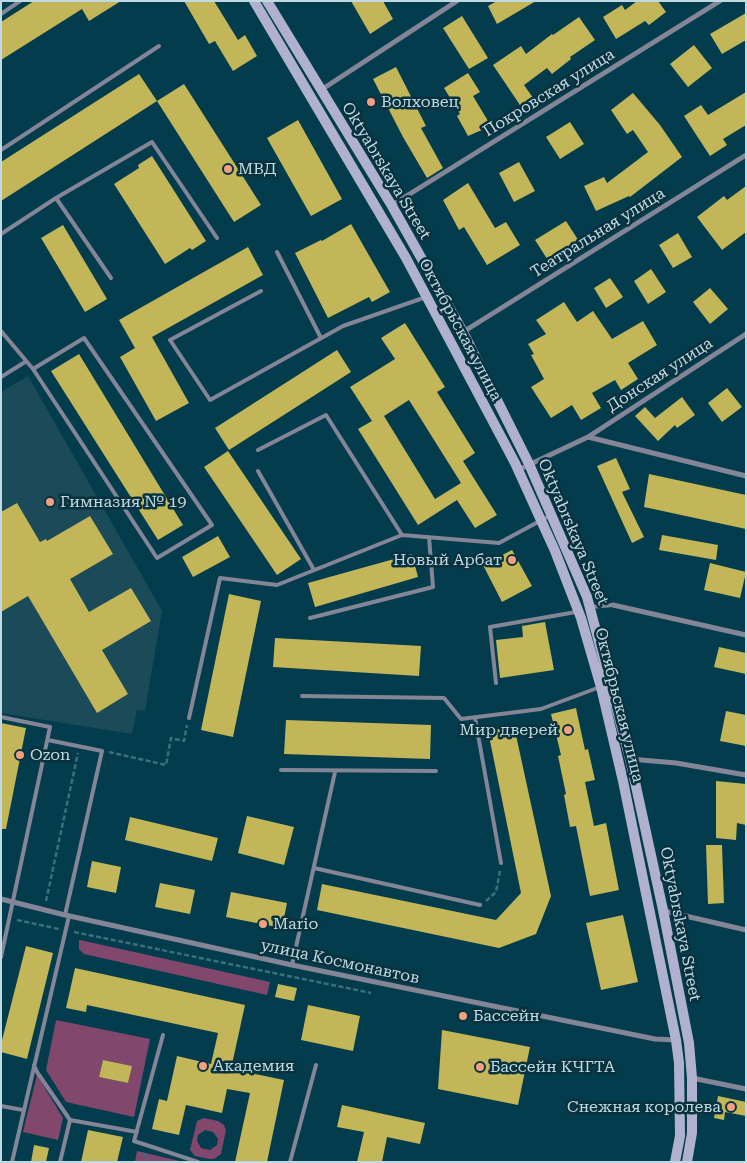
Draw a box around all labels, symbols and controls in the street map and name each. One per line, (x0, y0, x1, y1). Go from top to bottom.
street label: Покровская улица (480, 45, 618, 141)
place label: Волховец (381, 92, 459, 112)
marker: Волховец (365, 96, 377, 108)
street label: Oktyabrskaya Street (337, 99, 435, 243)
place label: МВД (238, 159, 276, 179)
marker: МВД (222, 163, 234, 175)
street label: Театральная улица (527, 184, 669, 282)
street label: Октябрьская улица (414, 255, 506, 405)
street label: Донская улица (604, 334, 716, 416)
street label: Oktyabrskaya Street (534, 456, 612, 608)
place label: Гимназия № 19 (60, 492, 186, 512)
marker: Гимназия № 19 (44, 496, 56, 508)
place label: Новый Арбат (393, 550, 502, 570)
marker: Новый Арбат (506, 554, 518, 566)
street label: Октябрьская улица (590, 626, 648, 784)
place label: Мир дверей (460, 720, 558, 740)
marker: Мир дверей (562, 724, 574, 736)
place label: Ozon (30, 745, 70, 765)
marker: Ozon (14, 749, 26, 761)
street label: Oktyabrskaya Street (656, 845, 704, 1003)
place label: Mario (273, 914, 318, 934)
marker: Mario (257, 918, 269, 930)
street label: улица Космонавтов (259, 936, 421, 988)
place label: Бассейн (473, 1006, 540, 1026)
marker: Бассейн (457, 1010, 469, 1022)
place label: Академия (213, 1056, 294, 1076)
place label: Бассейн КЧГТА (490, 1057, 615, 1077)
marker: Академия (197, 1060, 209, 1072)
marker: Бассейн КЧГТА (474, 1061, 486, 1073)
place label: Снежная королева (567, 1097, 721, 1117)
marker: Снежная королева (725, 1101, 737, 1113)

